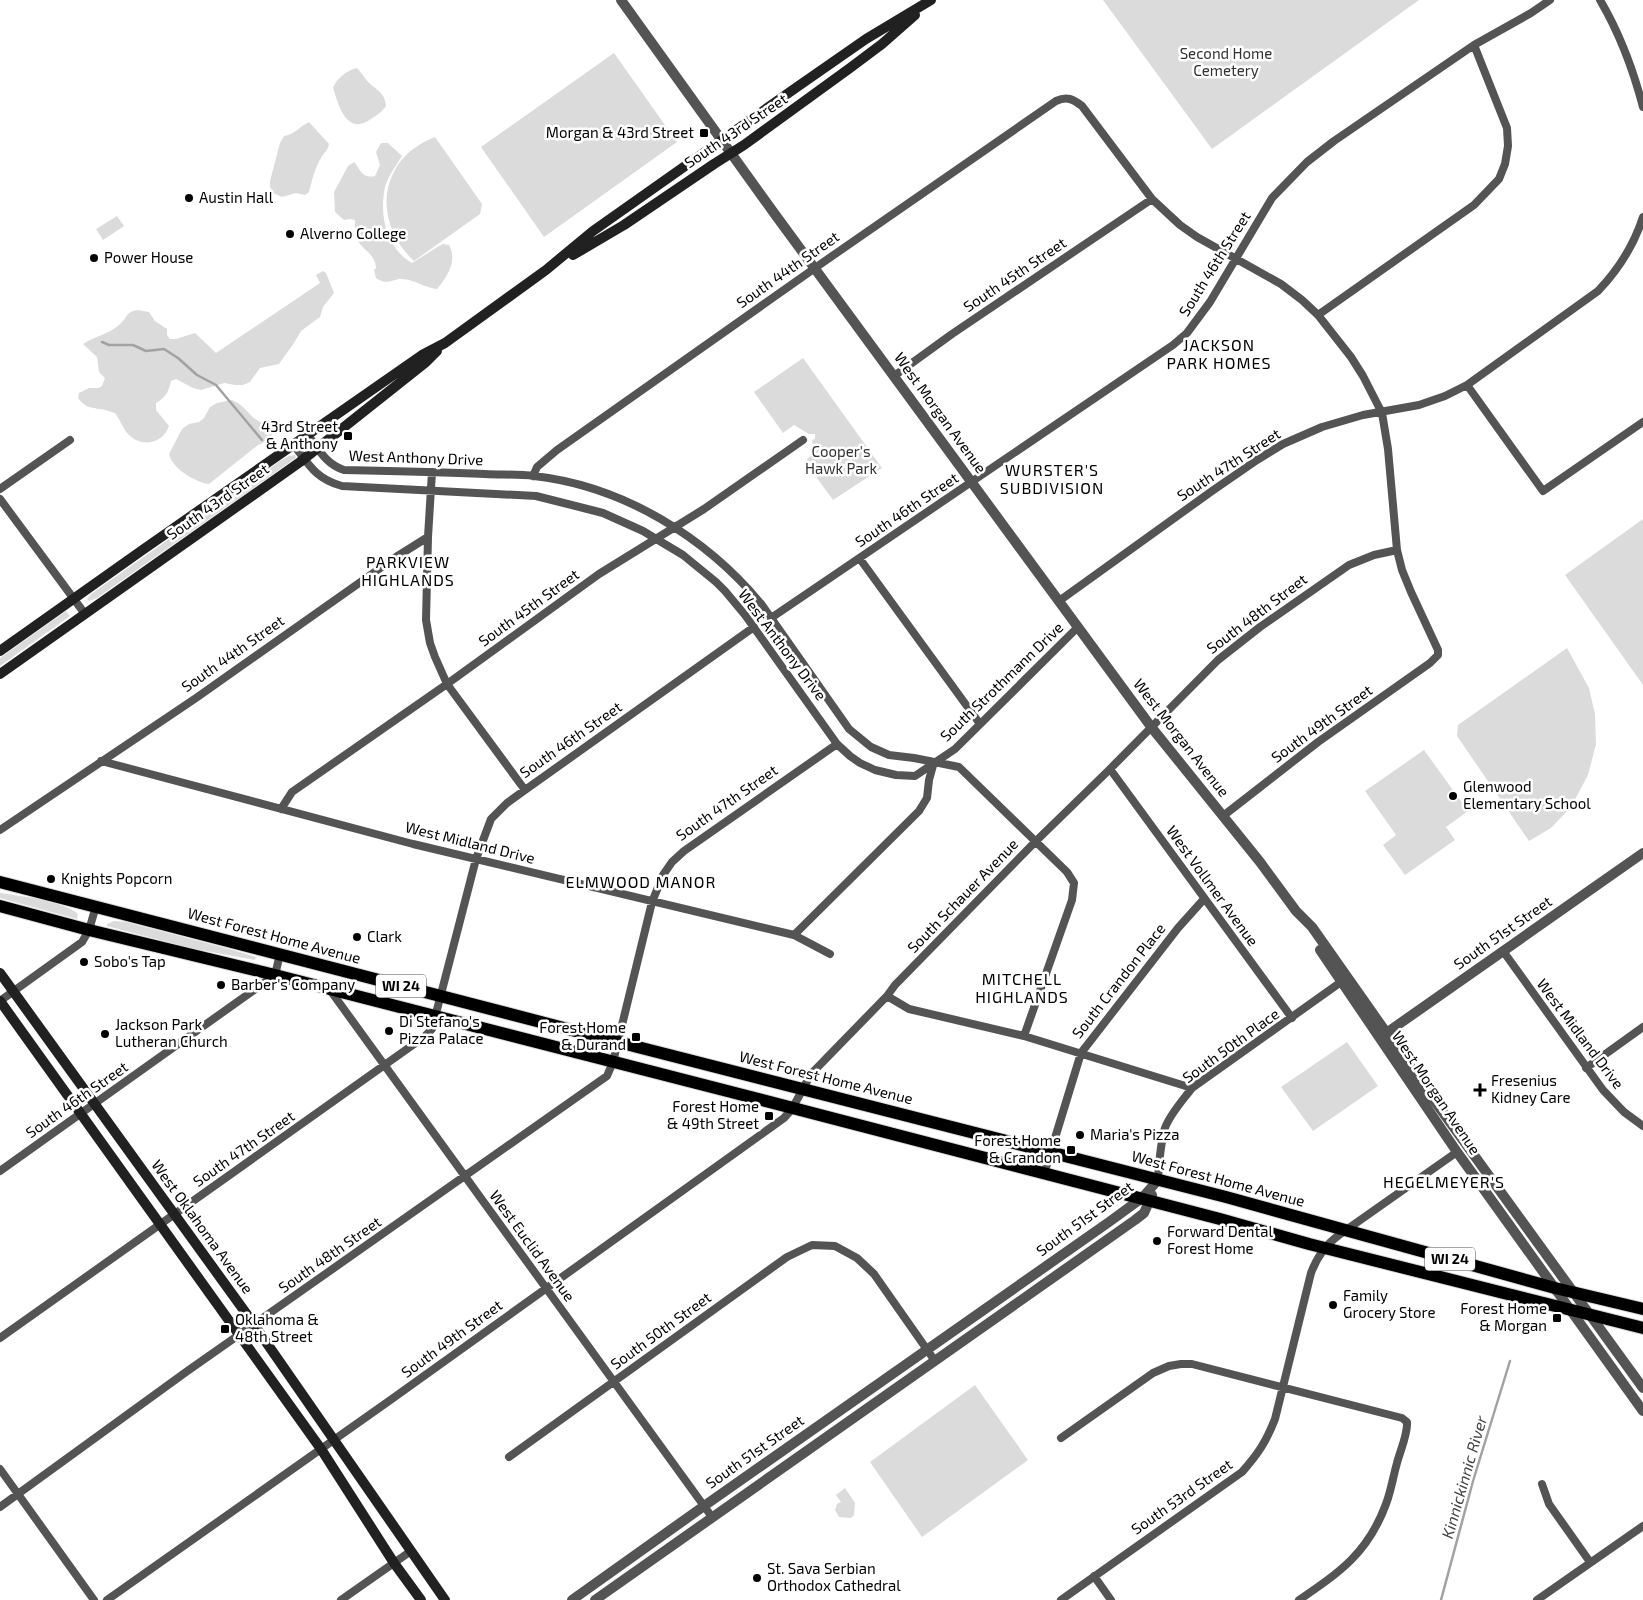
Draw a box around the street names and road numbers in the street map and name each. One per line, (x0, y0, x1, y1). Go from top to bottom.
street label: South 43rd Street (681, 89, 791, 171)
street label: South 46th Street (1175, 207, 1254, 319)
street label: South 44th Street (733, 227, 842, 311)
street label: South 45th Street (960, 233, 1069, 315)
street label: West Morgan Avenue (891, 349, 991, 476)
street label: South 47th Street (1173, 424, 1284, 504)
street label: West Anthony Drive (348, 446, 484, 468)
street label: South 43rd Street (163, 459, 272, 543)
street label: South 46th Street (851, 468, 962, 550)
street label: South 45th Street (475, 564, 582, 650)
street label: South 48th Street (1203, 569, 1310, 657)
street label: West Anthony Drive (735, 585, 830, 704)
street label: South 44th Street (178, 611, 287, 695)
street label: South Strothmann Drive (936, 618, 1066, 745)
street label: West Morgan Avenue (1130, 675, 1233, 800)
street label: South 49th Street (1267, 680, 1376, 766)
street label: South 46th Street (516, 697, 625, 781)
street label: South 47th Street (672, 760, 781, 844)
street label: West Midland Drive (403, 817, 537, 867)
street label: West Vollmer Avenue (1163, 822, 1263, 949)
street label: South Schauer Avenue (903, 835, 1021, 956)
street label: South 51st Street (1450, 891, 1555, 973)
street label: West Forest Home Avenue (186, 903, 363, 967)
street label: South Crandon Place (1068, 919, 1169, 1041)
road number: WI 24 (376, 974, 426, 998)
street label: West Midland Drive (1534, 975, 1628, 1092)
street label: South 50th Place (1179, 1004, 1282, 1086)
street label: West Morgan Avenue (1389, 1027, 1485, 1158)
street label: West Forest Home Avenue (737, 1047, 915, 1107)
street label: South 46th Street (22, 1057, 131, 1141)
street label: South 47th Street (189, 1106, 298, 1190)
street label: West Forest Home Avenue (1130, 1146, 1307, 1210)
street label: West Oklahoma Avenue (148, 1156, 257, 1297)
street label: South 51st Street (1032, 1177, 1137, 1259)
street label: West Euclid Avenue (486, 1186, 579, 1305)
street label: South 48th Street (275, 1212, 384, 1296)
road number: WI 24 (1425, 1248, 1475, 1270)
street label: South 50th Street (607, 1288, 714, 1373)
street label: South 49th Street (397, 1295, 506, 1381)
street label: South 51st Street (702, 1410, 807, 1492)
street label: South 53rd Street (1127, 1454, 1236, 1538)

